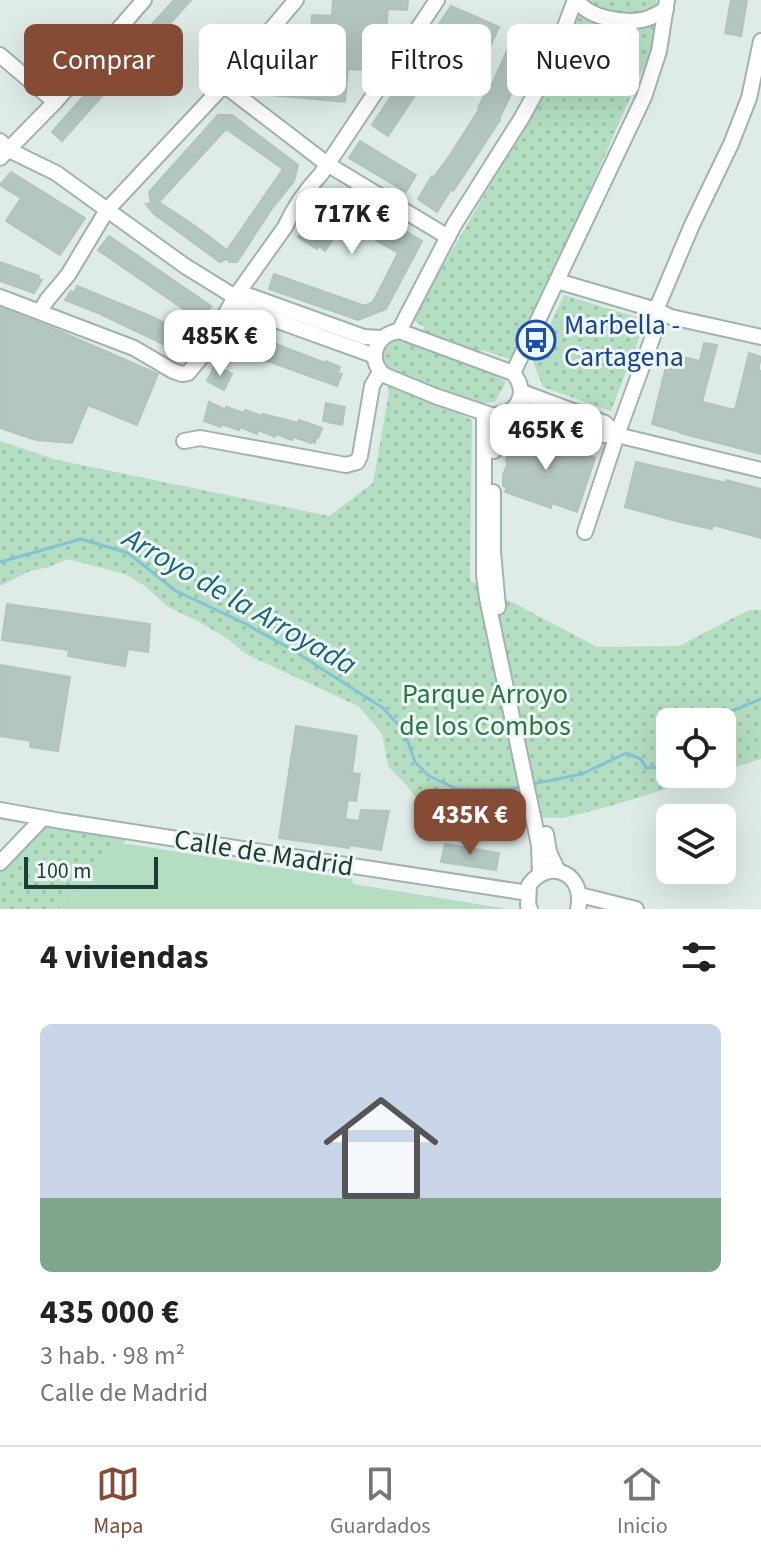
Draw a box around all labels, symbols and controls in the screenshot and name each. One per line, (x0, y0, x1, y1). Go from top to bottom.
chip: Comprar (24, 24, 183, 96)
chip: Alquilar (199, 24, 346, 96)
chip: Filtros (362, 24, 491, 96)
chip: Nuevo (507, 24, 639, 96)
pin: 717K € (287, 188, 417, 256)
text: 717K € (314, 195, 390, 232)
place label: Marbella - Cartagena (564, 305, 684, 377)
pin: 485K € (155, 310, 285, 378)
text: 485K € (182, 317, 258, 354)
bus stop icon: Marbella - Cartagena (515, 319, 557, 361)
pin: 465K € (481, 404, 611, 472)
text: 465K € (508, 411, 584, 448)
water label: Arroyo de la Arroyada (113, 516, 365, 686)
park label: Parque Arroyo de los Combos (399, 674, 571, 746)
map controls (656, 708, 736, 884)
button: locate (656, 708, 736, 788)
pin: 435K € (405, 789, 535, 857)
text: 435K € (432, 796, 508, 833)
button: layers (656, 804, 736, 884)
street label: Calle de Madrid (171, 819, 356, 887)
scale bar (24, 853, 158, 889)
text: 100 m (36, 855, 91, 887)
text: 4 viviendas (40, 933, 209, 982)
icon: filters (677, 935, 721, 979)
icon: home (309, 1076, 453, 1220)
text: 435 000 € (40, 1288, 179, 1337)
text: 3 hab. · 98 m² (40, 1337, 185, 1374)
text: Calle de Madrid (40, 1374, 208, 1411)
tab: Mapa (93, 1462, 143, 1542)
tab: Guardados (330, 1462, 431, 1542)
tab: Inicio (617, 1462, 668, 1542)

